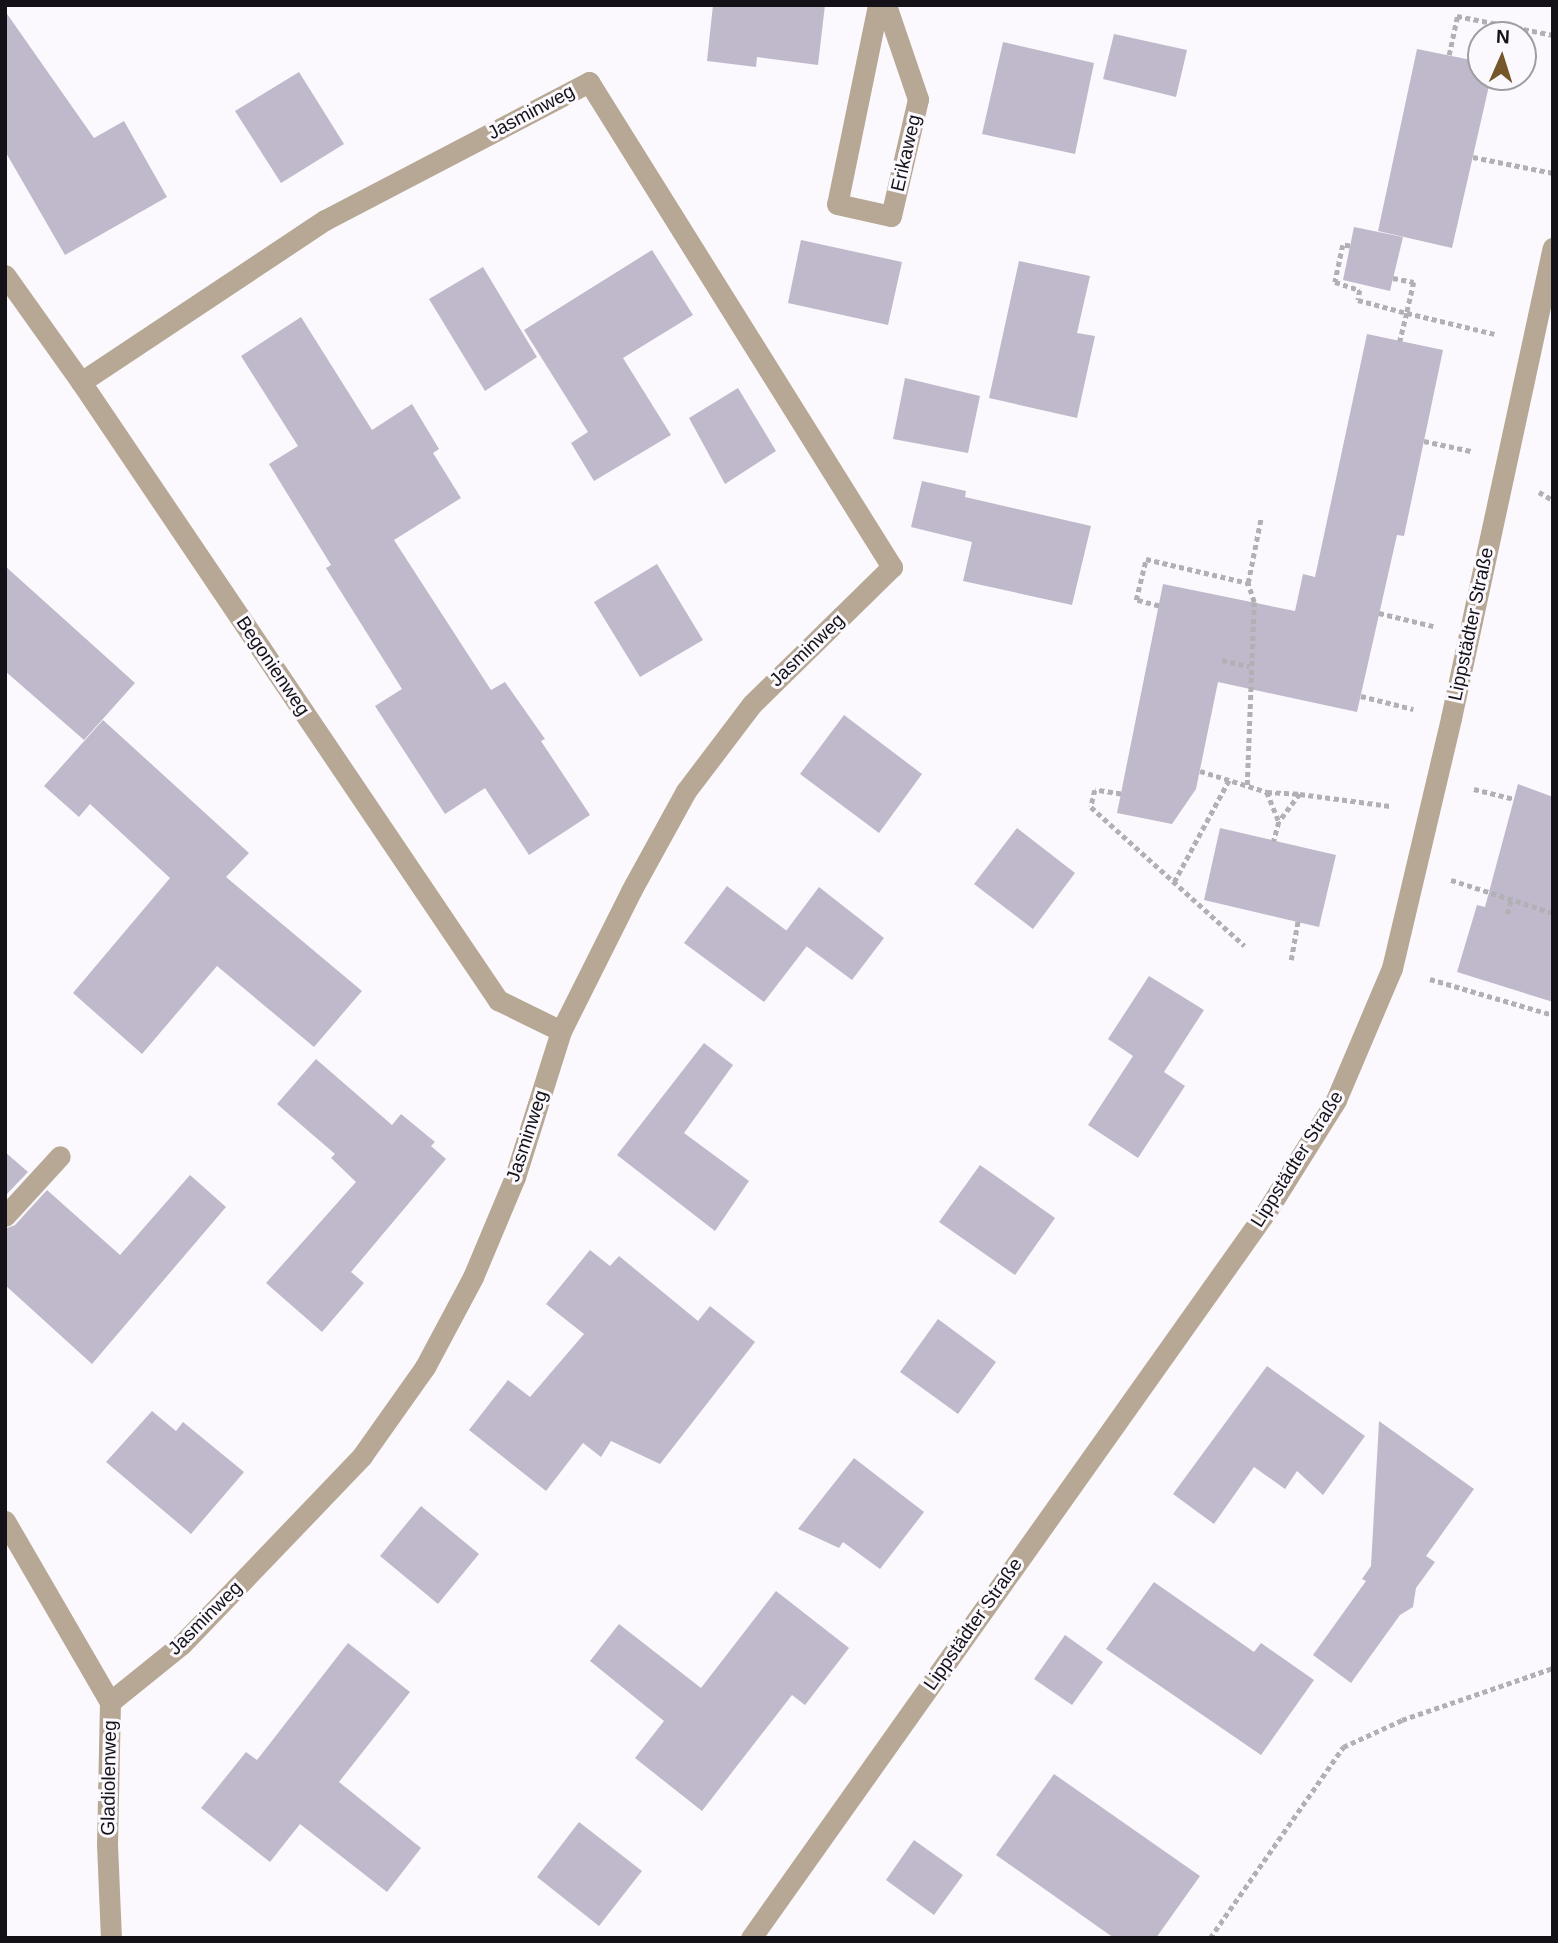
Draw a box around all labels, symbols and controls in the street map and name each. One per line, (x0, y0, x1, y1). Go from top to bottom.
north arrow (1467, 21, 1537, 91)
text: N (1496, 26, 1510, 47)
street label: Jasminweg (484, 80, 578, 144)
street label: Erikaweg (886, 112, 926, 194)
street label: Lippstädter Straße (1444, 545, 1498, 703)
street label: Jasminweg (765, 609, 849, 691)
street label: Begonienweg (231, 612, 315, 720)
street label: Jasminweg (501, 1087, 553, 1185)
street label: Lippstädter Straße (1246, 1087, 1348, 1231)
street label: Lippstädter Straße (919, 1553, 1027, 1695)
street label: Jasminweg (163, 1576, 247, 1660)
street label: Gladiolenweg (97, 1720, 121, 1836)

